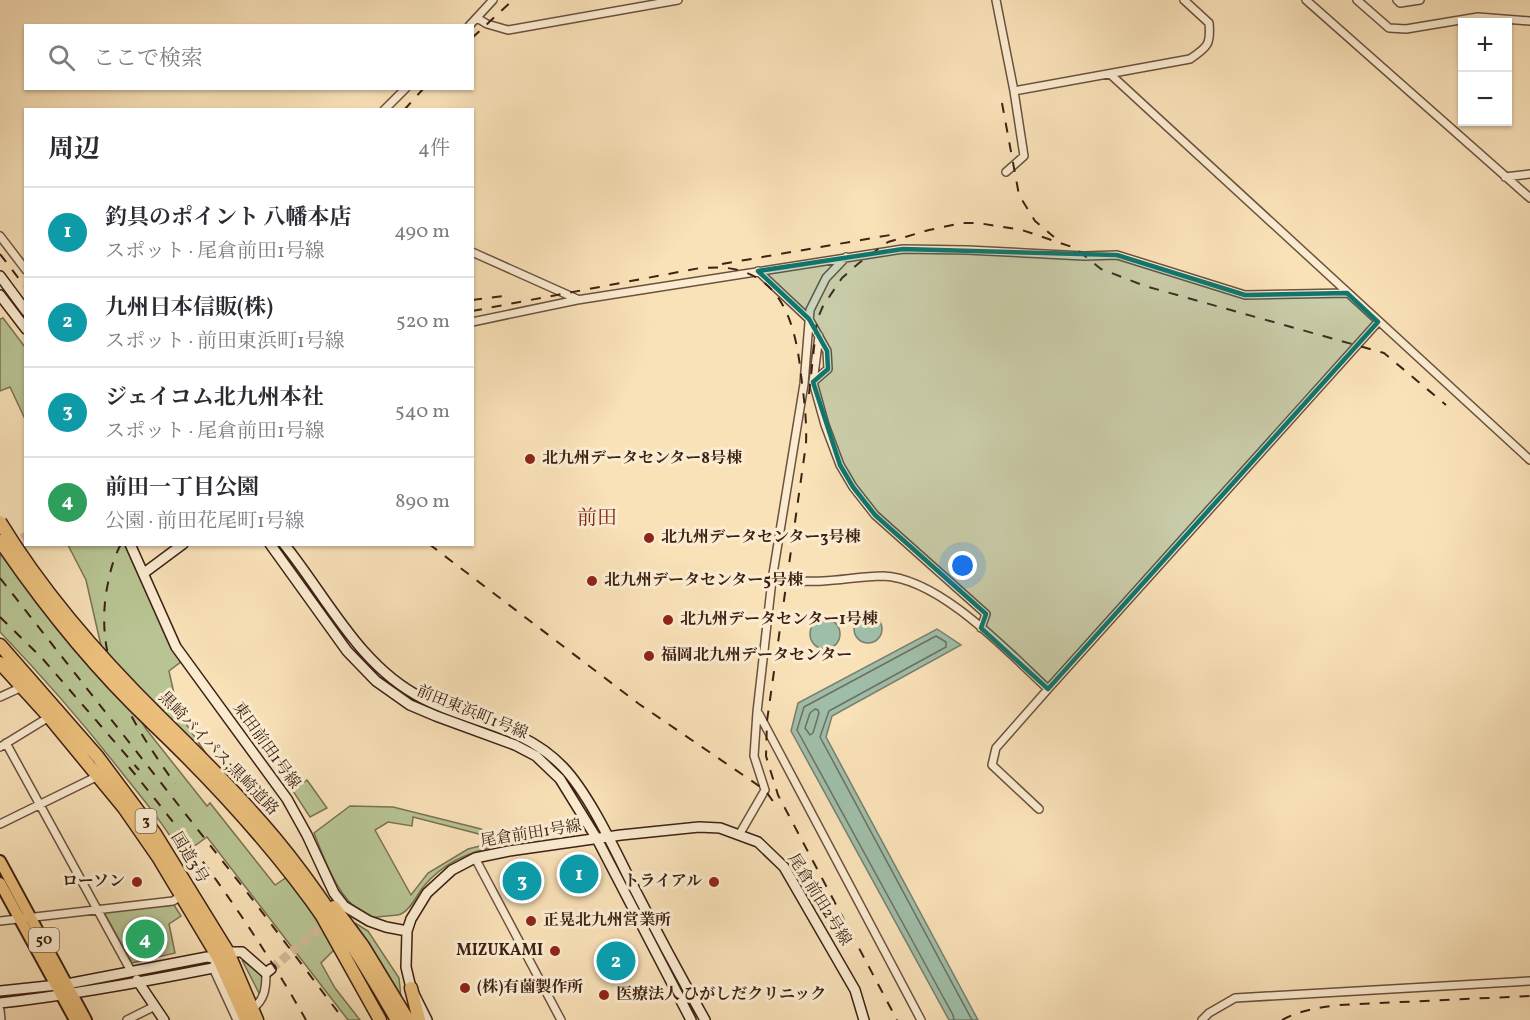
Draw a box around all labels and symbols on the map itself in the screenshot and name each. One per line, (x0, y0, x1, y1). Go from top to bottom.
place label: 北九州データセンター8号棟 (542, 448, 742, 470)
marker: 北九州データセンター8号棟 (523, 452, 537, 466)
district label: 前田 (577, 505, 617, 533)
place label: 北九州データセンター3号棟 (661, 527, 861, 549)
marker: 北九州データセンター3号棟 (642, 531, 656, 545)
your location (948, 551, 977, 580)
place label: 北九州データセンター5号棟 (604, 570, 803, 592)
marker: 北九州データセンター5号棟 (585, 574, 599, 588)
place label: 北九州データセンター1号棟 (680, 609, 878, 631)
marker: 北九州データセンター1号棟 (661, 613, 675, 627)
place label: 福岡北九州データセンター (660, 645, 852, 667)
marker: 福岡北九州データセンター (642, 649, 656, 663)
street label: 前田東浜町1号線 (413, 681, 531, 745)
street label: 黒崎バイパス;黒崎道路 (153, 687, 283, 821)
street label: 東田前田1号線 (227, 698, 305, 794)
road number: 3 (136, 809, 156, 833)
street label: 尾倉前田1号線 (479, 815, 583, 853)
street label: 国道3号 (165, 828, 213, 888)
street label: 尾倉前田2号線 (782, 850, 856, 950)
pin: 1 (560, 852, 598, 896)
pin: 3 (502, 858, 542, 904)
place label: ローソン (62, 871, 125, 893)
place label: トライアル (624, 871, 702, 893)
marker: ローソン (130, 875, 144, 889)
marker: トライアル (707, 875, 721, 889)
place label: 正晃北九州営業所 (543, 910, 671, 932)
marker: 正晃北九州営業所 (524, 914, 538, 928)
pin: 4 (126, 916, 164, 962)
road number: 50 (29, 928, 59, 952)
pin: 2 (596, 938, 636, 984)
place label: MIZUKAMI (456, 940, 543, 962)
marker: MIZUKAMI (548, 944, 562, 958)
place label: (株)有薗製作所 (477, 977, 583, 999)
marker: (株)有薗製作所 (458, 981, 472, 995)
place label: 医療法人 ひがしだクリニック (616, 984, 826, 1006)
marker: 医療法人 ひがしだクリニック (597, 988, 611, 1002)

